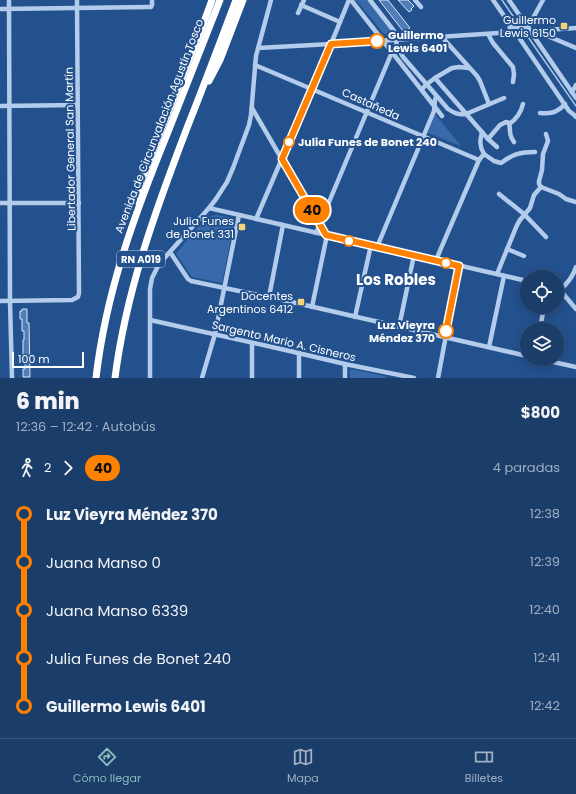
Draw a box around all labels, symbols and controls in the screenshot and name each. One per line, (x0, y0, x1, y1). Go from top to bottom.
place label: Guillermo Lewis 6150 (500, 12, 556, 41)
street label: Avenida de Circunvalación Agustín Tosco (111, 17, 207, 235)
marker: Guillermo Lewis 6150 (559, 21, 569, 31)
place label: Guillermo Lewis 6401 (388, 27, 447, 56)
marker: Guillermo Lewis 6401 (369, 33, 385, 49)
street label: Libertador General San Martín (61, 67, 79, 231)
street label: Castañeda (339, 84, 403, 124)
place label: Julia Funes de Bonet 240 (298, 134, 437, 150)
marker: Julia Funes de Bonet 240 (283, 136, 295, 148)
line badge: 40 (294, 197, 330, 223)
text: 40 (303, 200, 321, 220)
place label: Julia Funes de Bonet 331 (166, 213, 234, 242)
marker: Julia Funes de Bonet 331 (237, 222, 247, 232)
unlabelled marker (343, 235, 355, 247)
road number: RN A019 (117, 251, 165, 267)
unlabelled marker (440, 257, 452, 269)
district label: Los Robles (356, 269, 436, 290)
map controls (520, 270, 564, 366)
button: locate (520, 270, 564, 314)
place label: Docentes Argentinos 6412 (207, 288, 293, 317)
marker: Docentes Argentinos 6412 (296, 297, 306, 307)
street label: Sargento Mario A. Cisneros (210, 317, 358, 365)
place label: Luz Vieyra Méndez 370 (369, 317, 435, 346)
button: layers (520, 322, 564, 366)
marker: Luz Vieyra Méndez 370 (438, 323, 454, 339)
scale bar (12, 350, 84, 369)
text: 100 m (18, 351, 50, 367)
text: 6 min (16, 386, 80, 417)
text: $800 (521, 402, 560, 423)
text: 12:36 – 12:42 · Autobús (16, 417, 156, 436)
icon: walk (16, 457, 38, 479)
icon: forward (57, 457, 79, 479)
text: 2 (44, 458, 51, 477)
text: 40 (93, 458, 112, 478)
text: 4 paradas (493, 458, 560, 477)
text: Luz Vieyra Méndez 370 (46, 504, 218, 525)
text: 12:38 (530, 504, 560, 523)
text: Juana Manso 0 (46, 552, 161, 573)
text: 12:39 (530, 552, 560, 571)
text: Juana Manso 6339 (46, 600, 188, 621)
text: 12:40 (529, 600, 560, 619)
text: Julia Funes de Bonet 240 (46, 648, 231, 669)
text: 12:41 (533, 648, 560, 667)
text: Guillermo Lewis 6401 (46, 696, 206, 717)
text: 12:42 (530, 696, 560, 715)
tab: Cómo llegar (73, 746, 141, 787)
tab: Mapa (287, 746, 319, 787)
tab: Billetes (465, 746, 503, 787)

